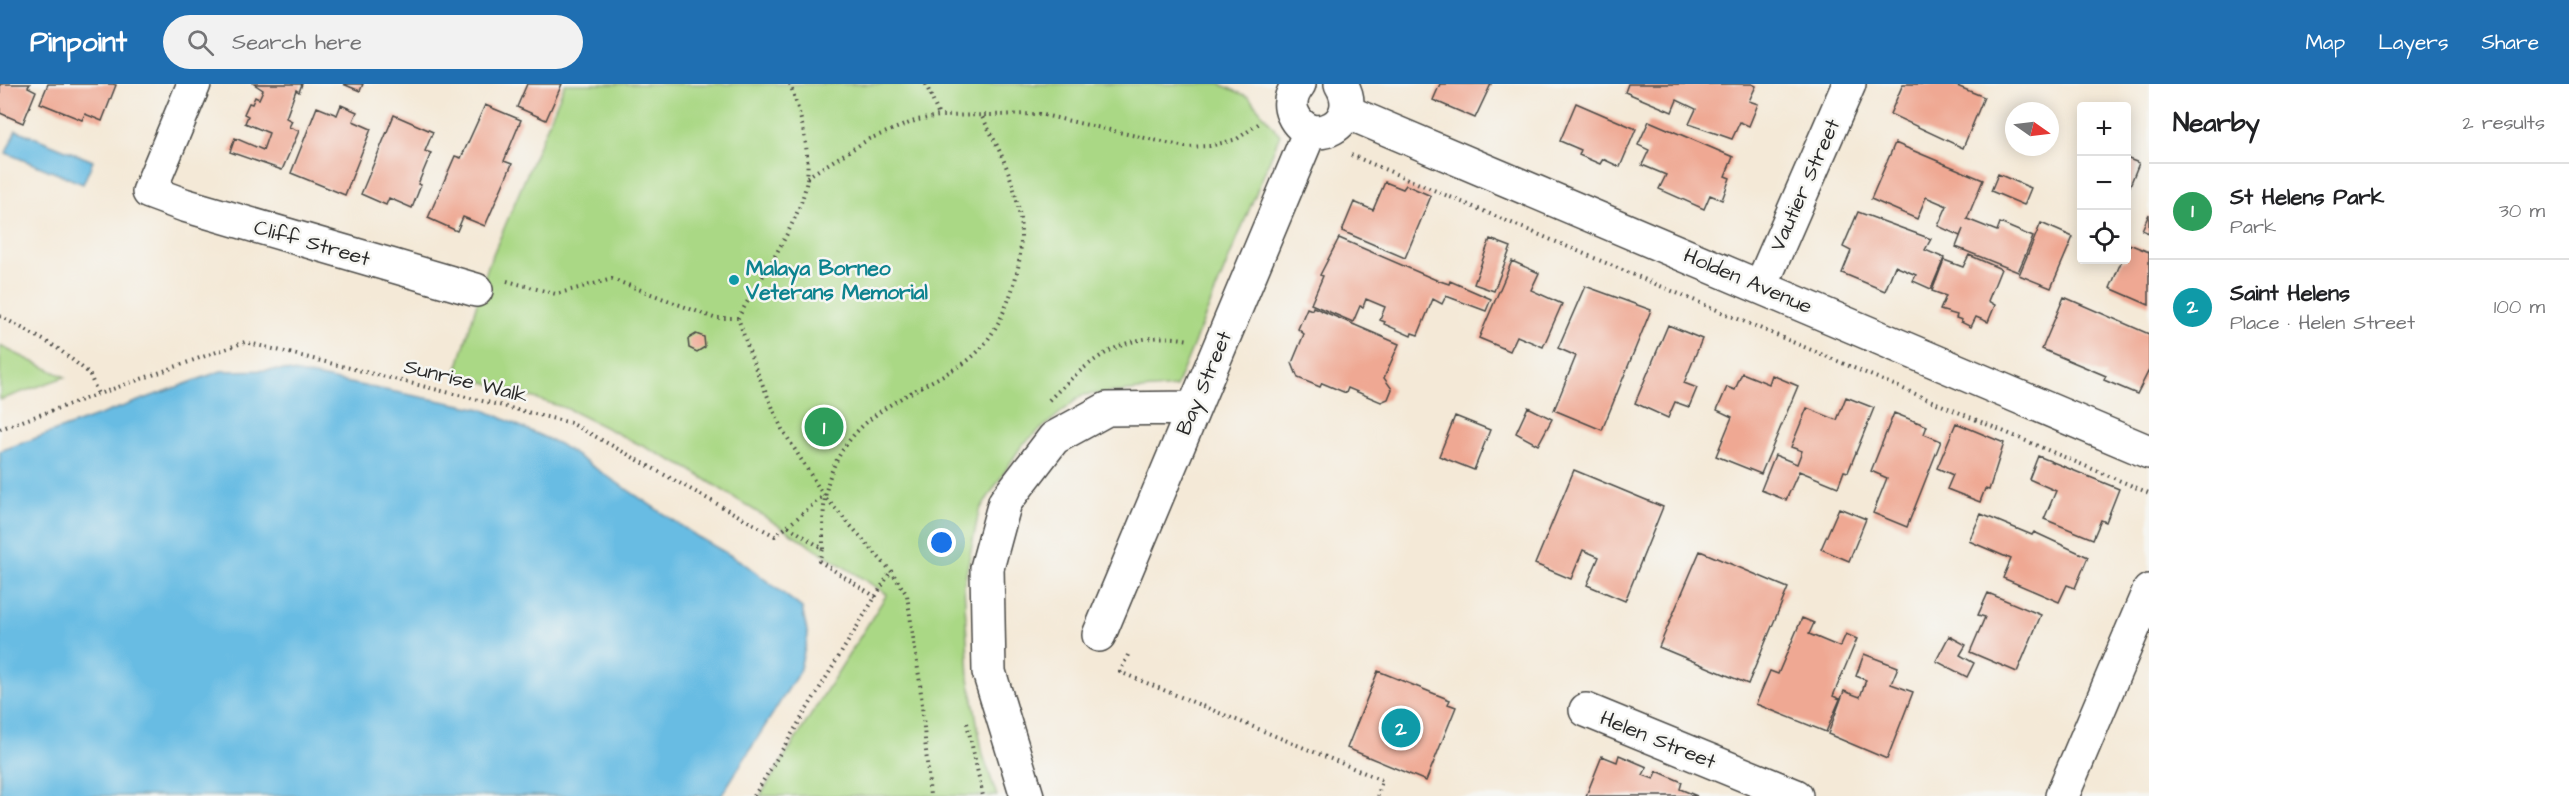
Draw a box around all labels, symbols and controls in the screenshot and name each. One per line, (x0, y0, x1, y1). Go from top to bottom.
search box (163, 15, 583, 69)
text: Pinpoint (30, 23, 127, 62)
icon: search (184, 26, 217, 59)
text: Search here (232, 27, 362, 58)
text: Map (2305, 28, 2345, 57)
text: Layers (2378, 28, 2448, 57)
text: Share (2481, 28, 2539, 57)
north arrow (2005, 102, 2059, 156)
map controls (2077, 102, 2131, 264)
button: + (2077, 102, 2131, 156)
text: Nearby (2173, 105, 2260, 141)
text: 2 results (2462, 109, 2545, 137)
street label: Vautier Street (1763, 114, 1847, 256)
button: − (2077, 156, 2131, 210)
text: St Helens Park (2230, 182, 2384, 213)
text: 1 (2191, 197, 2194, 225)
text: 30 m (2499, 197, 2545, 225)
button: locate (2077, 210, 2131, 264)
street label: Cliff Street (251, 213, 374, 274)
text: Park (2230, 213, 2276, 241)
street label: Holden Avenue (1679, 241, 1817, 321)
place label: Malaya Borneo Veterans Memorial (745, 254, 928, 307)
marker: Malaya Borneo Veterans Memorial (727, 273, 741, 287)
text: Saint Helens (2230, 278, 2350, 309)
text: 2 (2187, 293, 2198, 321)
text: 100 m (2494, 293, 2545, 321)
text: Place · Helen Street (2230, 309, 2415, 337)
street label: Bay Street (1169, 326, 1241, 440)
street label: Sunrise Walk (401, 352, 531, 410)
pin: 1 (804, 404, 844, 450)
your location (927, 528, 956, 557)
street label: Helen Street (1596, 704, 1721, 777)
pin: 2 (1382, 706, 1420, 750)

